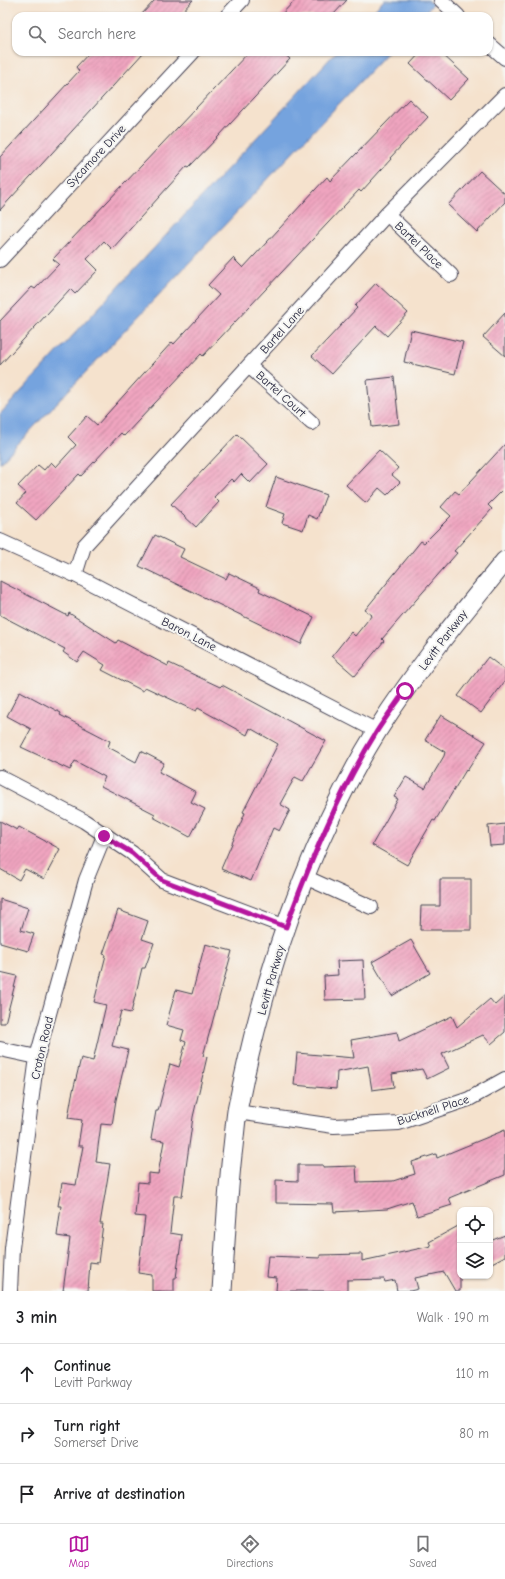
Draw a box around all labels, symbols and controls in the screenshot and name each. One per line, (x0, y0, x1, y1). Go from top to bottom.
search box (12, 12, 493, 56)
icon: search (26, 23, 48, 45)
text: Search here (58, 25, 136, 43)
street label: Sycamore Drive (63, 122, 129, 190)
street label: Bartel Place (392, 219, 446, 271)
street label: Bartel Lane (257, 303, 307, 357)
street label: Bartel Court (253, 368, 309, 420)
street label: Levitt Parkway (416, 607, 471, 673)
street label: Baron Lane (159, 614, 219, 654)
route start (396, 682, 414, 700)
route end (95, 827, 113, 845)
street label: Levitt Parkway (254, 943, 288, 1016)
street label: Croton Road (28, 1015, 56, 1081)
street label: Bucknell Place (395, 1092, 471, 1128)
map controls (457, 1207, 493, 1279)
button: locate (457, 1207, 493, 1243)
button: layers (457, 1243, 493, 1279)
text: 3 min (16, 1308, 57, 1327)
text: Walk · 190 m (417, 1310, 489, 1325)
text: Continue (54, 1357, 111, 1375)
icon: ahead (16, 1363, 38, 1385)
text: 110 m (456, 1366, 489, 1381)
text: Levitt Parkway (54, 1375, 132, 1390)
text: Turn right (54, 1417, 120, 1435)
icon: right (16, 1423, 38, 1445)
text: 80 m (459, 1426, 489, 1441)
text: Somerset Drive (54, 1435, 138, 1450)
icon: arrive (16, 1483, 38, 1505)
text: Arrive at destination (54, 1485, 185, 1503)
tab: Map (68, 1533, 90, 1570)
tab: Directions (226, 1533, 273, 1570)
tab: Saved (409, 1533, 437, 1570)

